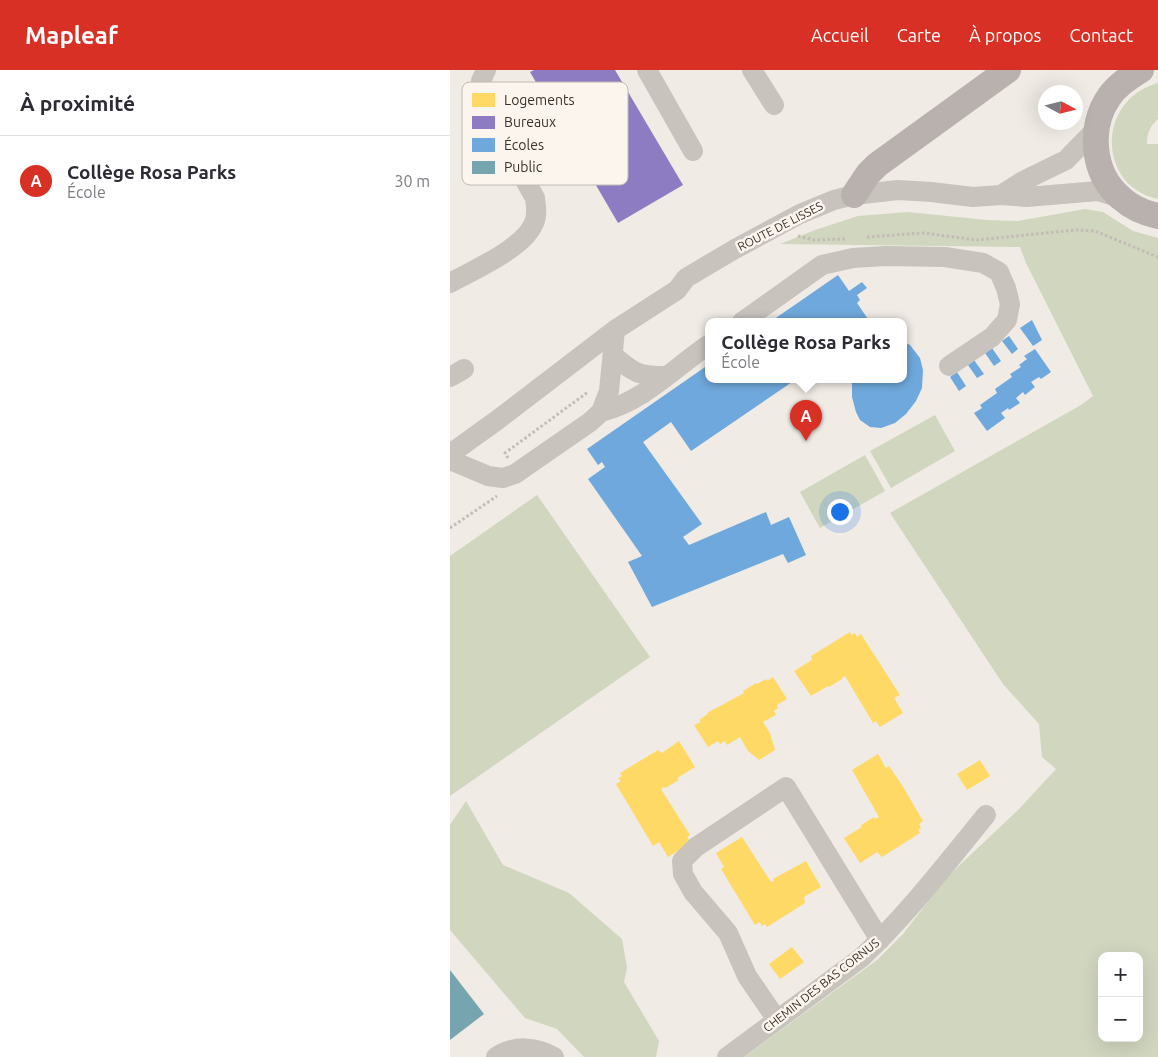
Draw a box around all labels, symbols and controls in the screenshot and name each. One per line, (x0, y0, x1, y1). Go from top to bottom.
text: Mapleaf (25, 22, 118, 49)
text: Accueil (811, 25, 869, 45)
text: Carte (897, 25, 941, 45)
text: À propos (969, 25, 1041, 45)
text: Contact (1069, 25, 1133, 45)
legend (462, 82, 628, 185)
north arrow (1038, 85, 1083, 130)
text: À proximité (20, 91, 135, 115)
text: Logements (504, 92, 574, 108)
text: Bureaux (504, 114, 556, 130)
text: Écoles (504, 136, 544, 153)
text: Public (504, 159, 543, 175)
text: Collège Rosa Parks (67, 161, 236, 183)
text: A (30, 172, 42, 190)
text: 30 m (394, 172, 430, 190)
text: École (67, 183, 106, 201)
street label: ROUTE DE LISSES (735, 199, 825, 253)
popup (705, 318, 907, 383)
text: Collège Rosa Parks (721, 331, 891, 353)
text: École (721, 353, 760, 371)
pin: A (790, 400, 822, 441)
your location (827, 499, 853, 525)
street label: CHEMIN DES BAS CORNUS (761, 936, 881, 1034)
map controls (1098, 952, 1143, 1042)
button: + (1098, 952, 1143, 997)
button: − (1098, 997, 1143, 1042)

